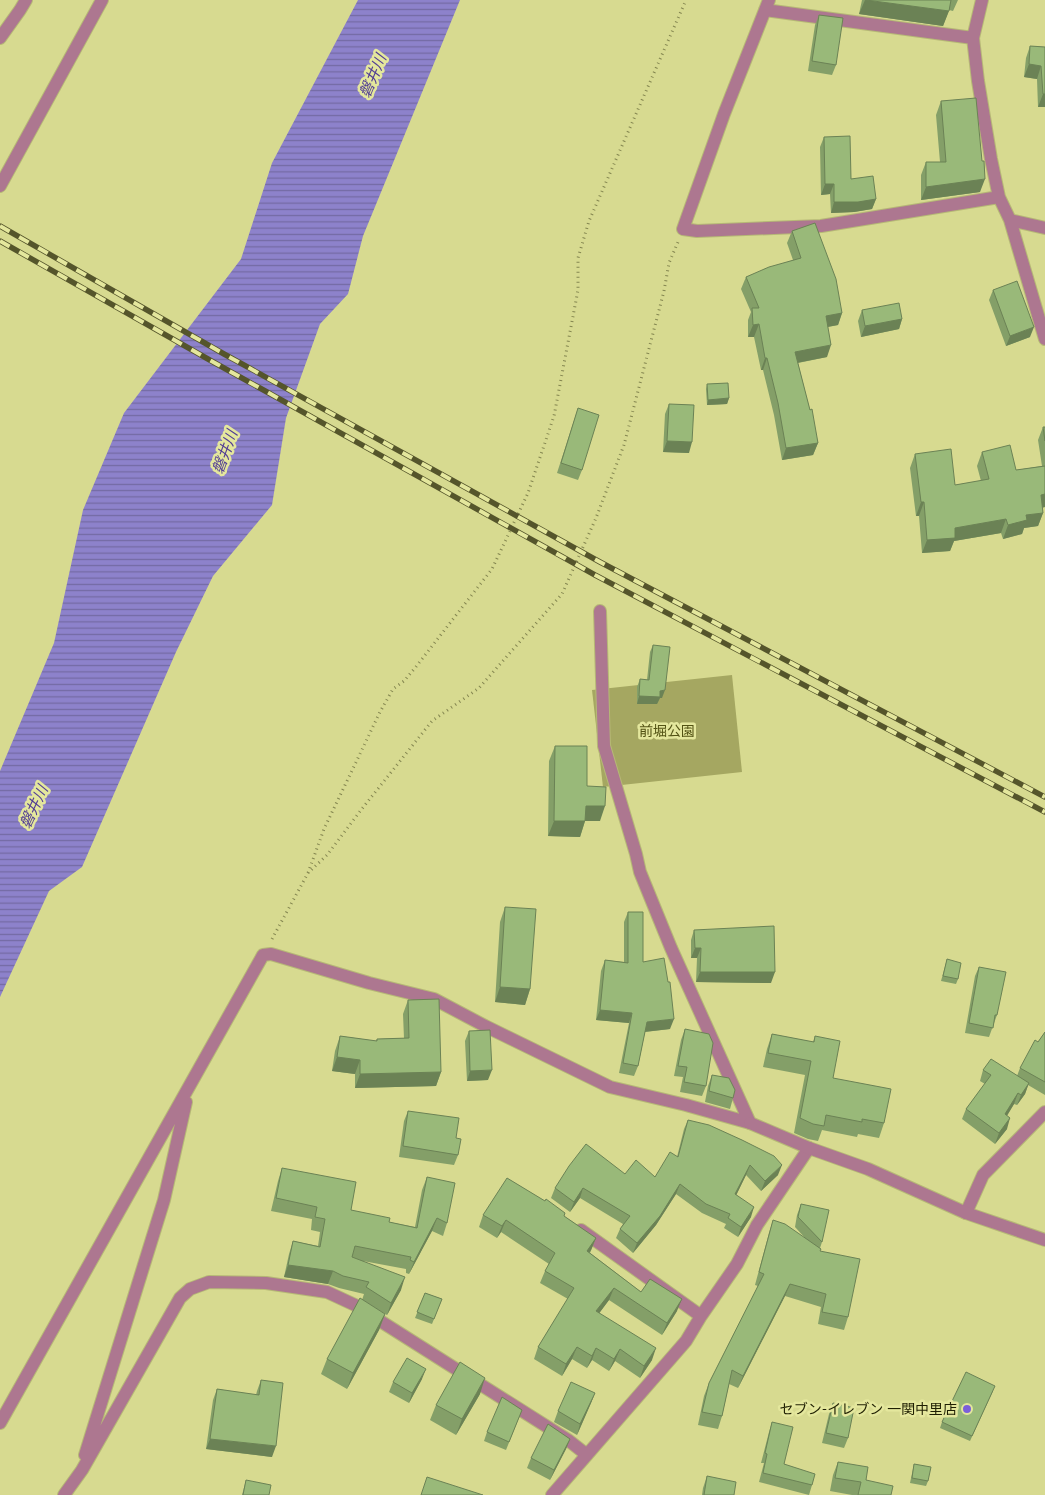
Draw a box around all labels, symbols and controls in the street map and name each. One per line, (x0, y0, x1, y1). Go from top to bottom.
water label: 磐井川 (355, 50, 391, 100)
water label: 磐井川 (208, 426, 242, 476)
park label: 前堀公園 (639, 722, 695, 740)
water label: 磐井川 (15, 781, 53, 831)
place label: セブン-イレブン 一関中里店 (780, 1400, 957, 1418)
marker: セブン-イレブン 一関中里店 (961, 1403, 973, 1415)

